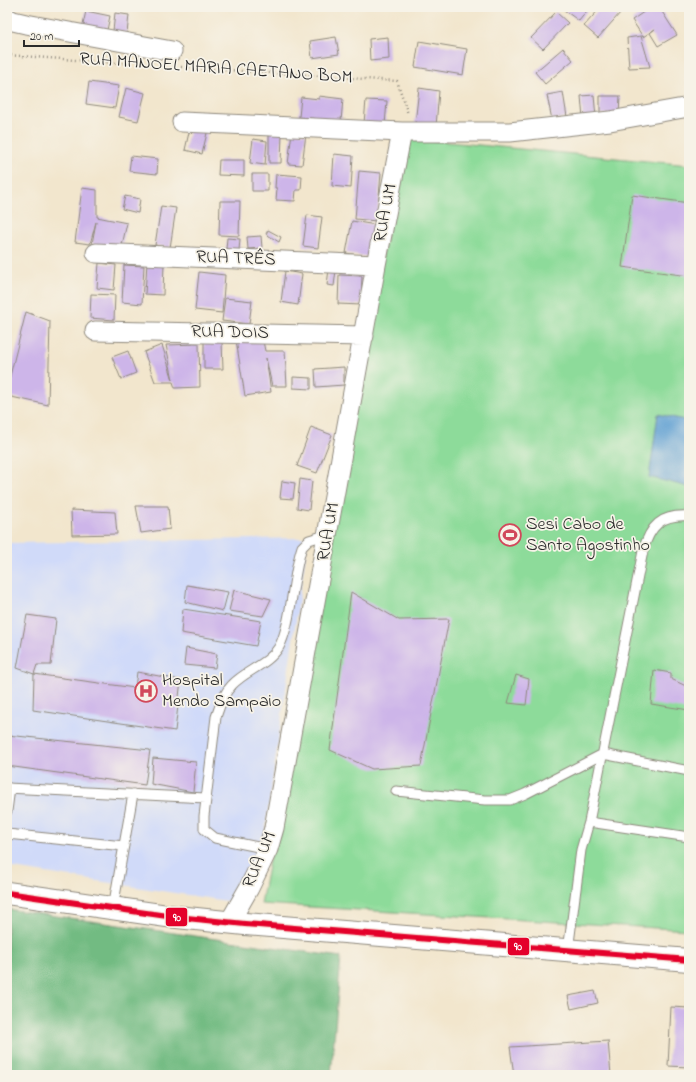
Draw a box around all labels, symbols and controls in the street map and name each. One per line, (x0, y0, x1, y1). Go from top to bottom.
scale bar (24, 22, 79, 48)
text: 20 m (30, 28, 53, 46)
street label: RUA MANOEL MARIA CAETANO BOM (79, 46, 353, 92)
street label: RUA UM (368, 181, 404, 245)
street label: RUA TRÊS (196, 245, 276, 273)
street label: RUA DOIS (191, 319, 269, 347)
street label: RUA UM (311, 501, 347, 563)
place label: Sesi Cabo de Santo Agostinho (526, 512, 650, 560)
sports icon: Sesi Cabo de Santo Agostinho (497, 522, 523, 548)
place label: Hospital Mendo Sampaio (162, 668, 281, 715)
hospital icon: Hospital Mendo Sampaio (133, 678, 159, 704)
street label: RUA UM (236, 828, 284, 892)
line badge: 90 (165, 907, 188, 927)
text: 90 (172, 910, 181, 926)
line badge: 90 (507, 937, 530, 956)
text: 90 (513, 939, 522, 955)

